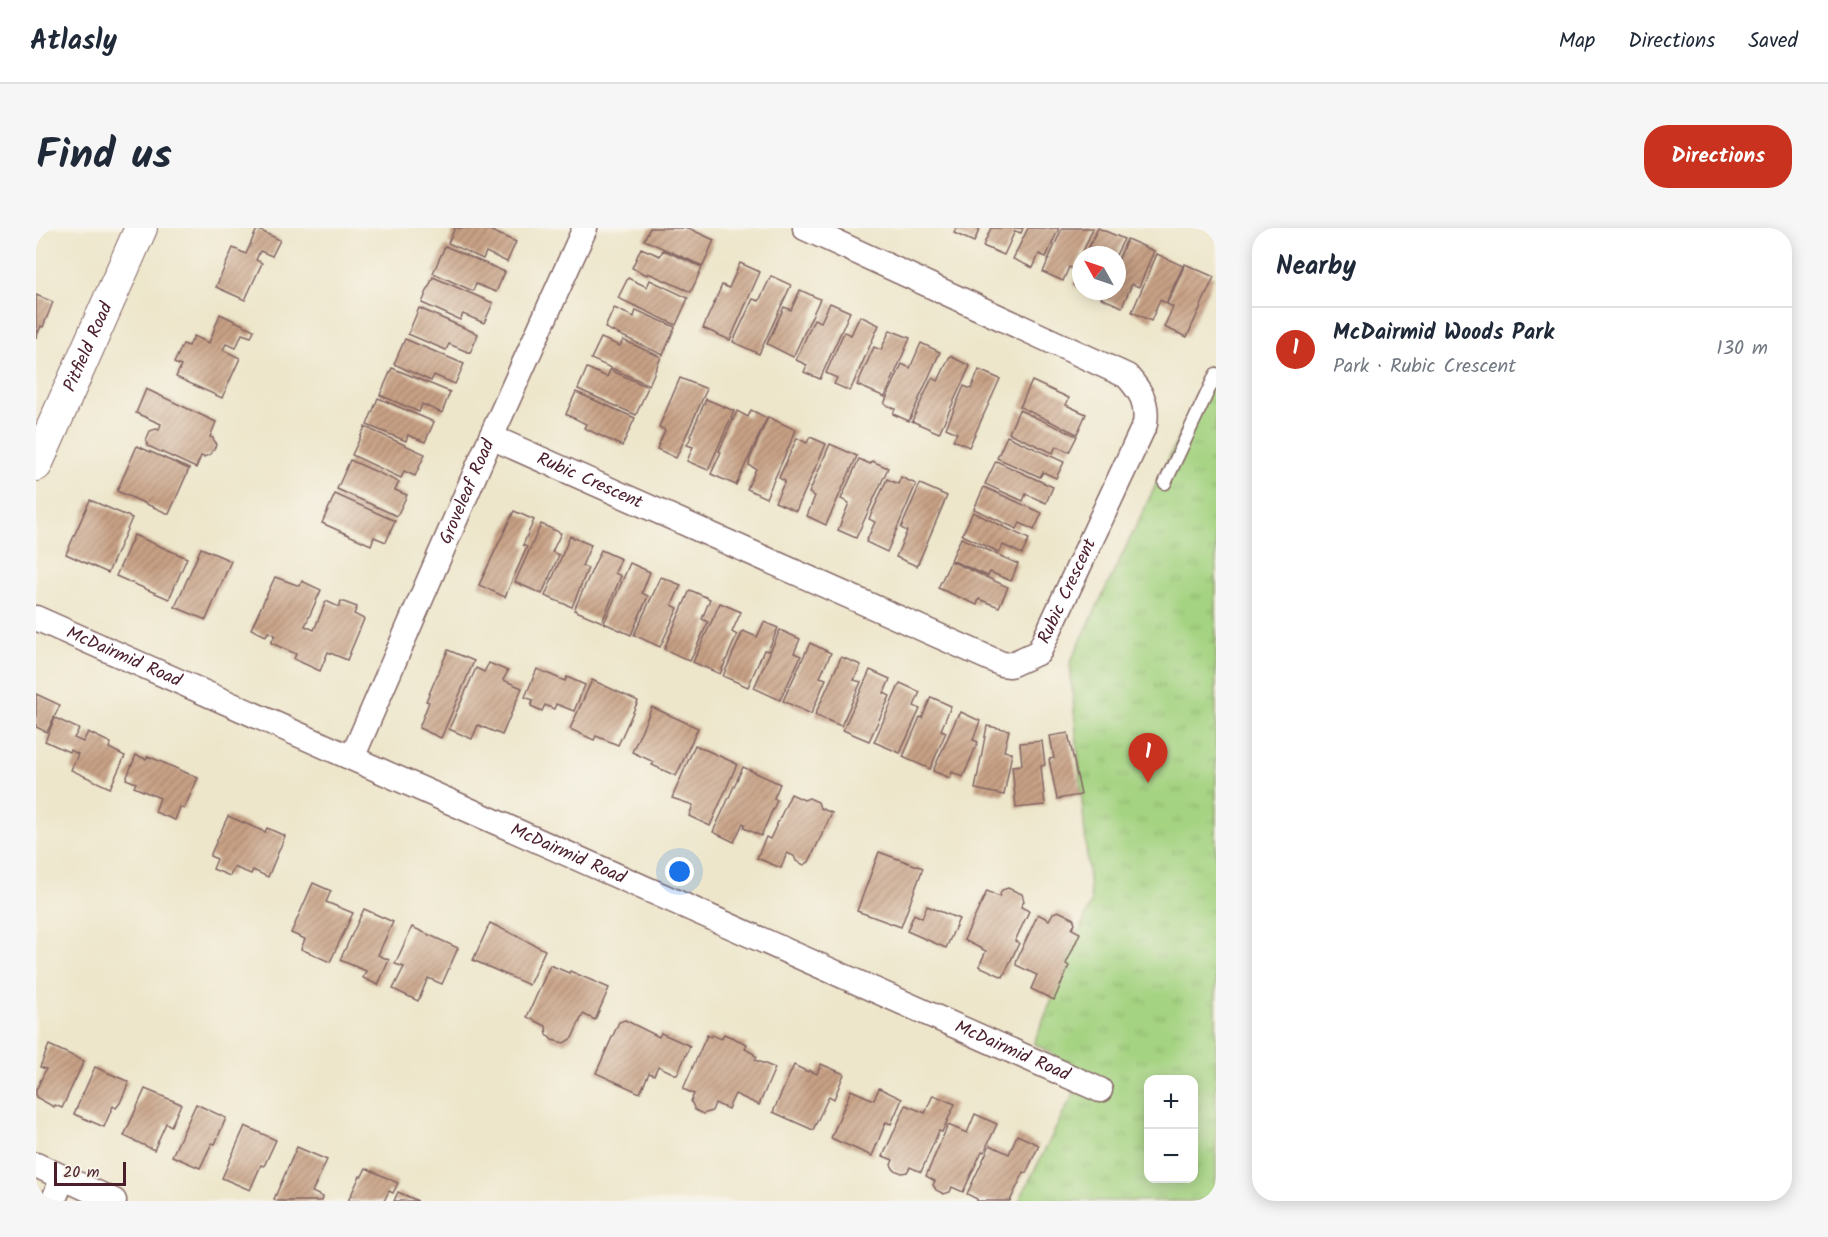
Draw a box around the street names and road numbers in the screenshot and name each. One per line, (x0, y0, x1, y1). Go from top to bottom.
street label: Pitfield Road (56, 297, 121, 397)
street label: Groveleaf Road (432, 434, 503, 549)
street label: Rubic Crescent (532, 445, 648, 518)
street label: Rubic Crescent (1030, 533, 1105, 649)
street label: McDairmid Road (61, 619, 187, 696)
street label: McDairmid Road (506, 816, 631, 893)
street label: McDairmid Road (950, 1013, 1076, 1090)

